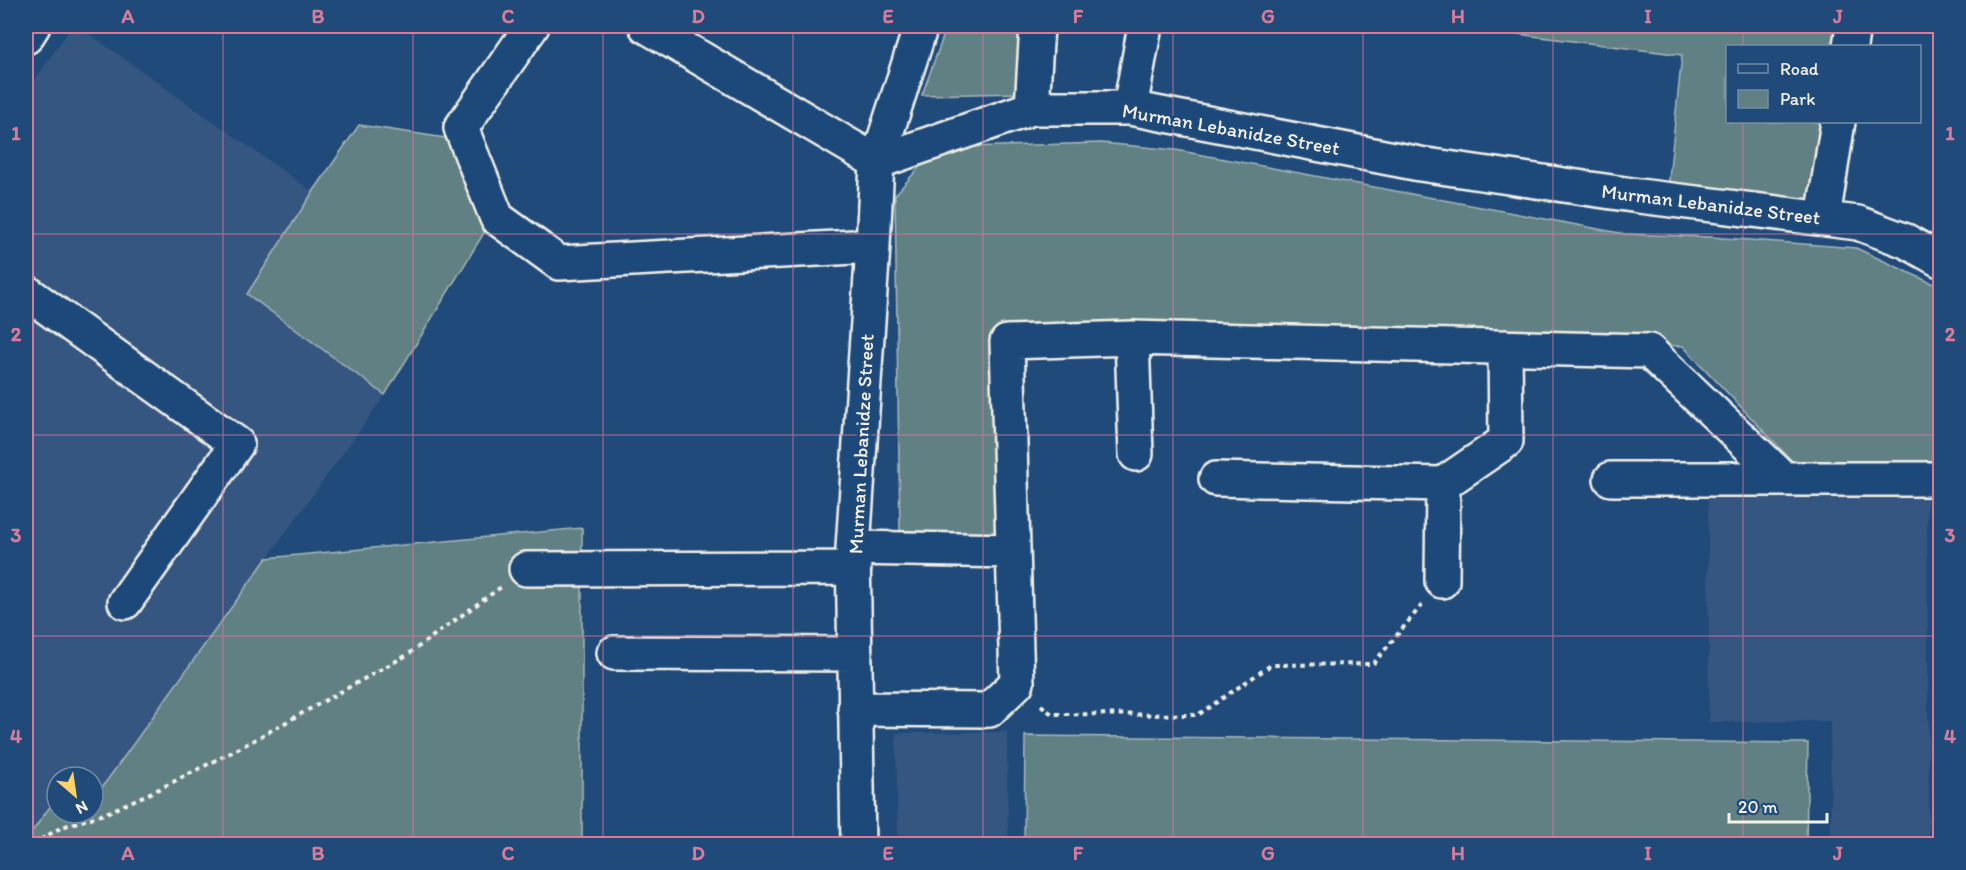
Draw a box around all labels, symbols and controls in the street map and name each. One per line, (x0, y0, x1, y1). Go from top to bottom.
text: A (121, 4, 135, 28)
text: B (312, 4, 325, 28)
text: C (502, 4, 515, 28)
text: D (691, 4, 705, 28)
text: E (882, 4, 894, 28)
text: F (1073, 4, 1084, 28)
text: G (1261, 4, 1275, 28)
text: H (1451, 4, 1465, 28)
text: I (1644, 4, 1652, 28)
text: J (1832, 4, 1843, 28)
legend (1726, 45, 1921, 123)
text: Road (1780, 58, 1819, 80)
text: Park (1780, 88, 1815, 110)
street label: Murman Lebanidze Street (1120, 98, 1342, 160)
text: 1 (11, 121, 21, 145)
text: 1 (1945, 121, 1955, 145)
street label: Murman Lebanidze Street (1600, 179, 1822, 229)
text: 2 (11, 322, 22, 346)
text: 2 (1945, 322, 1956, 346)
street label: Murman Lebanidze Street (843, 333, 879, 555)
text: 3 (11, 523, 22, 547)
text: 3 (1945, 523, 1956, 547)
text: 4 (10, 724, 22, 748)
text: 4 (1944, 724, 1956, 748)
north arrow (45, 765, 105, 825)
scale bar (1729, 786, 1826, 824)
text: 20 m (1738, 796, 1778, 818)
text: N (73, 797, 91, 819)
text: A (121, 841, 135, 865)
text: B (312, 841, 325, 865)
text: C (502, 841, 515, 865)
text: D (691, 841, 705, 865)
text: E (882, 841, 894, 865)
text: F (1073, 841, 1084, 865)
text: G (1261, 841, 1275, 865)
text: H (1451, 841, 1465, 865)
text: I (1644, 841, 1652, 865)
text: J (1832, 841, 1843, 865)

